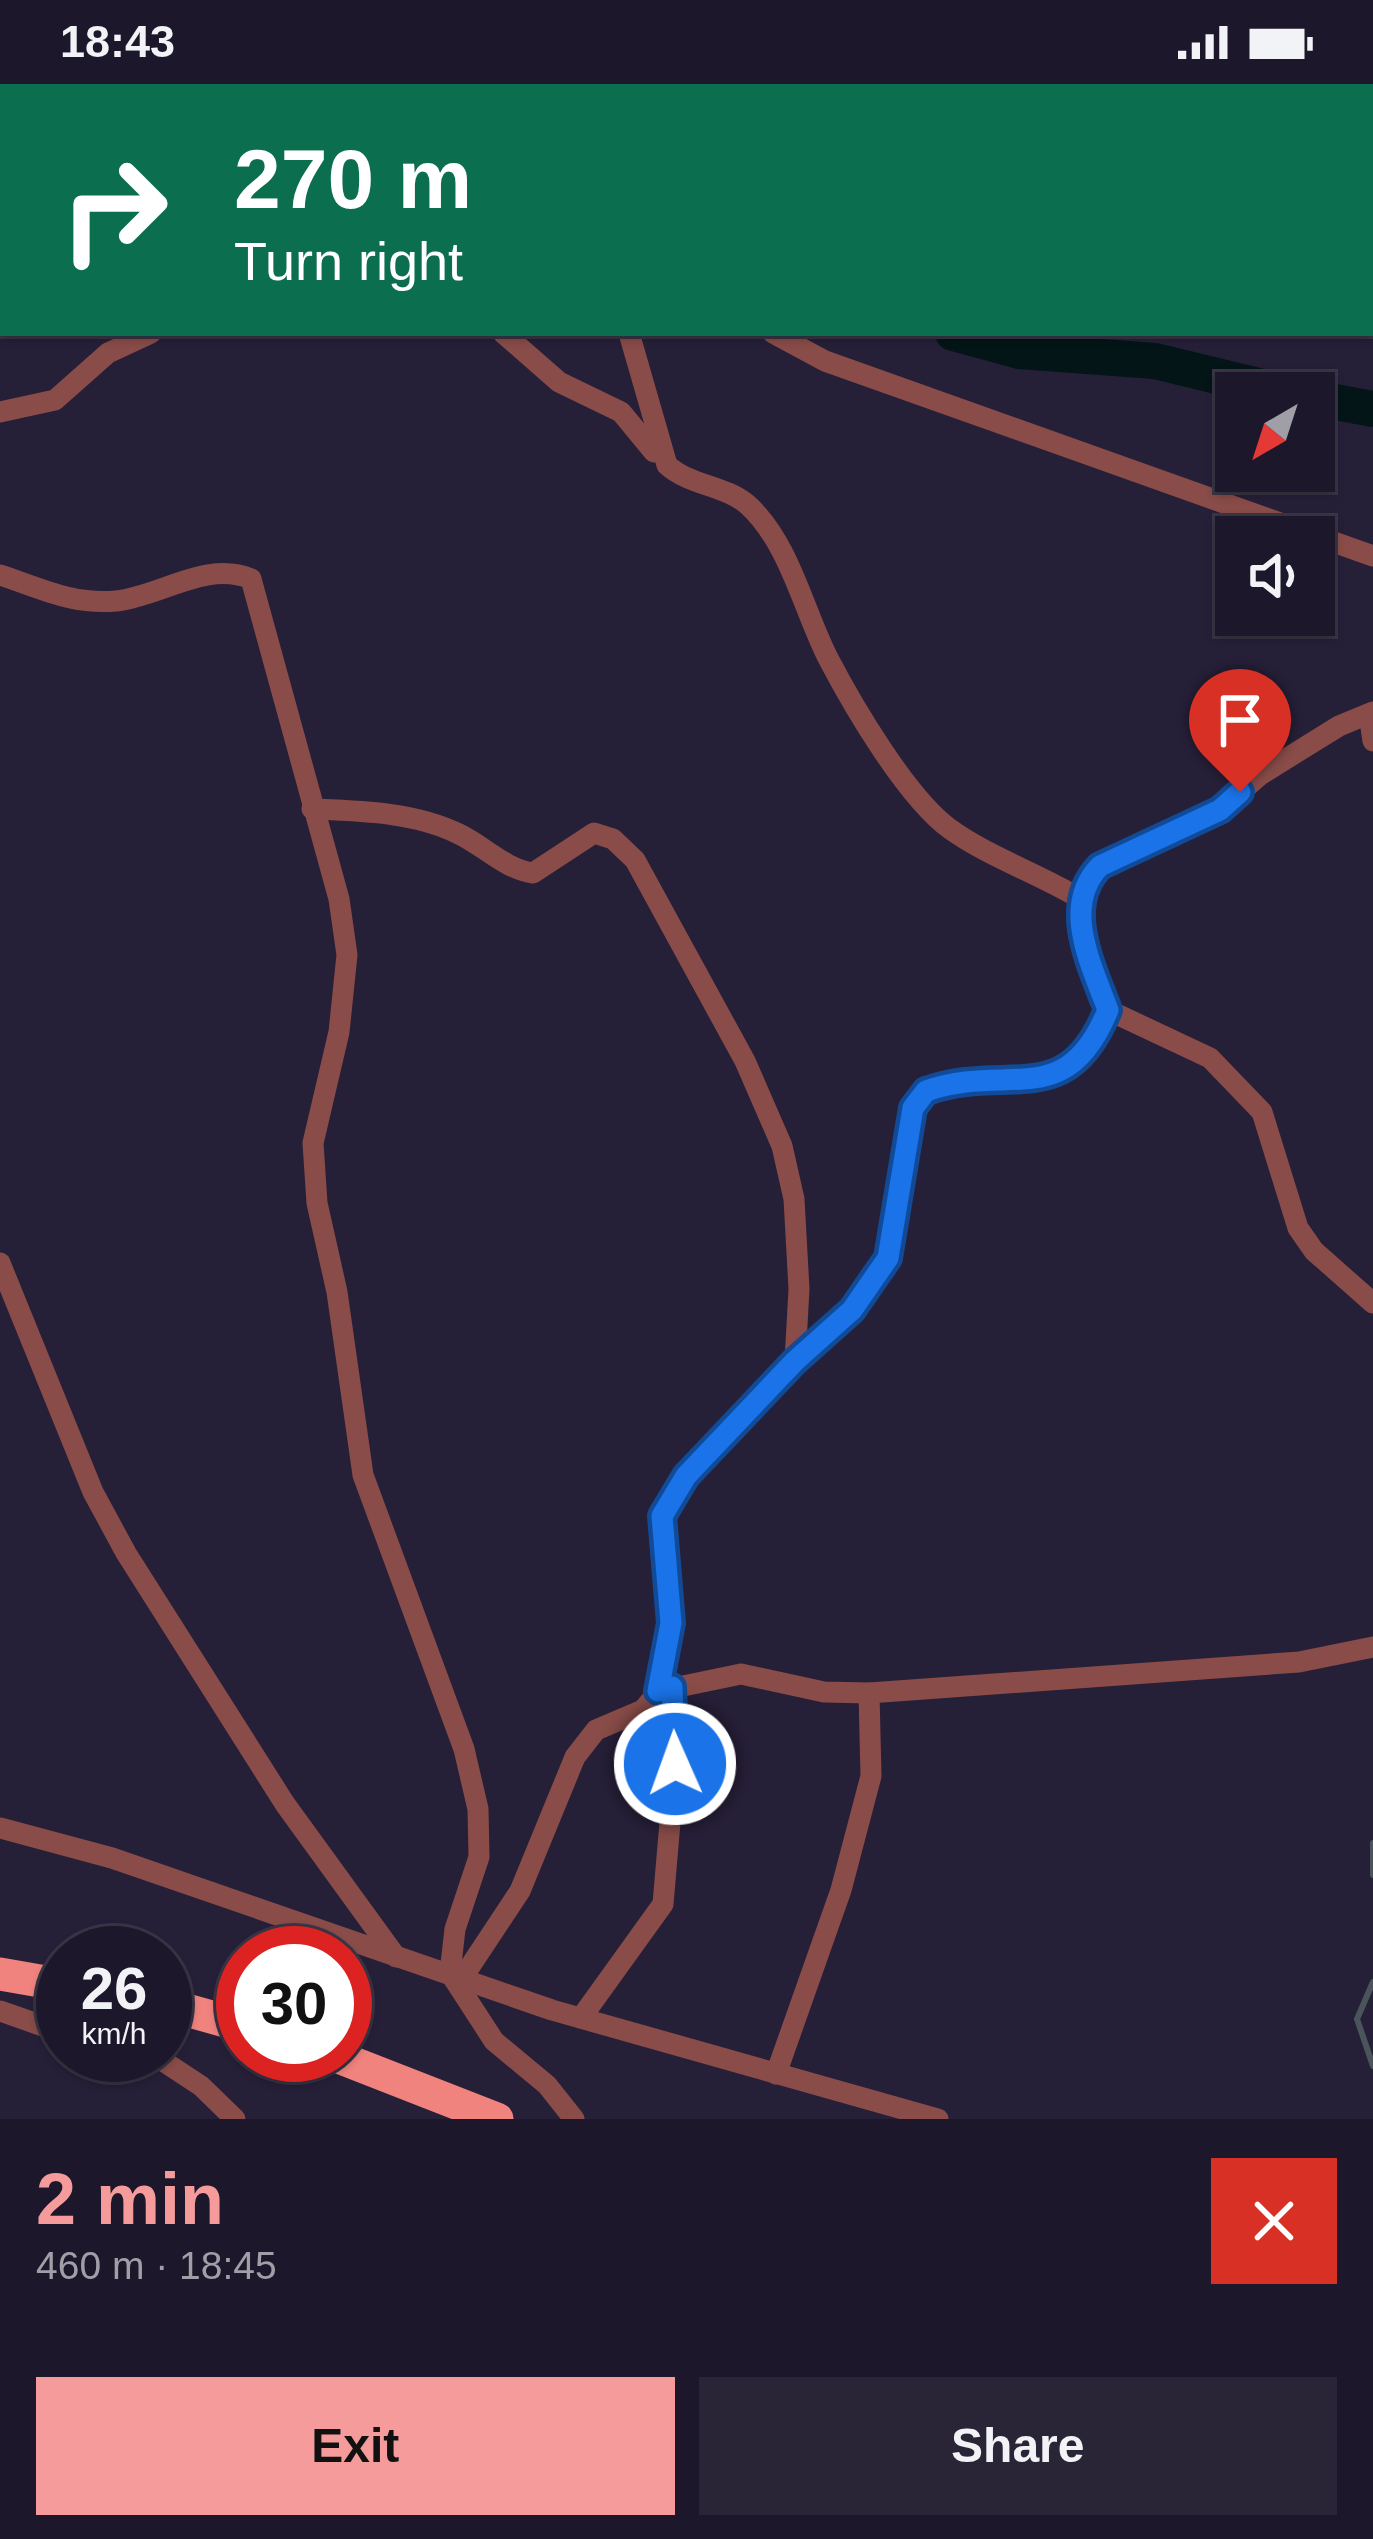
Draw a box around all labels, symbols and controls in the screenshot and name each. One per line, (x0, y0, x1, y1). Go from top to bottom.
text: 18:43 (60, 16, 175, 67)
icon: right (36, 132, 192, 288)
text: 270 m (234, 132, 472, 226)
text: Turn right (234, 231, 463, 291)
north arrow (1215, 372, 1335, 492)
map controls (1215, 372, 1335, 636)
button: sound (1215, 516, 1335, 636)
pin (1189, 669, 1291, 792)
icon: arrive (1207, 687, 1273, 753)
position arrow (612, 1701, 738, 1827)
speed limit sign: 30 (216, 1926, 372, 2082)
text: 26 (81, 1955, 147, 2022)
text: km/h (81, 2017, 147, 2050)
button: close (1211, 2158, 1337, 2284)
text: 2 min (36, 2159, 224, 2239)
text: 460 m · 18:45 (36, 2244, 277, 2287)
button: Exit (36, 2377, 675, 2515)
button: Share (699, 2377, 1337, 2515)

